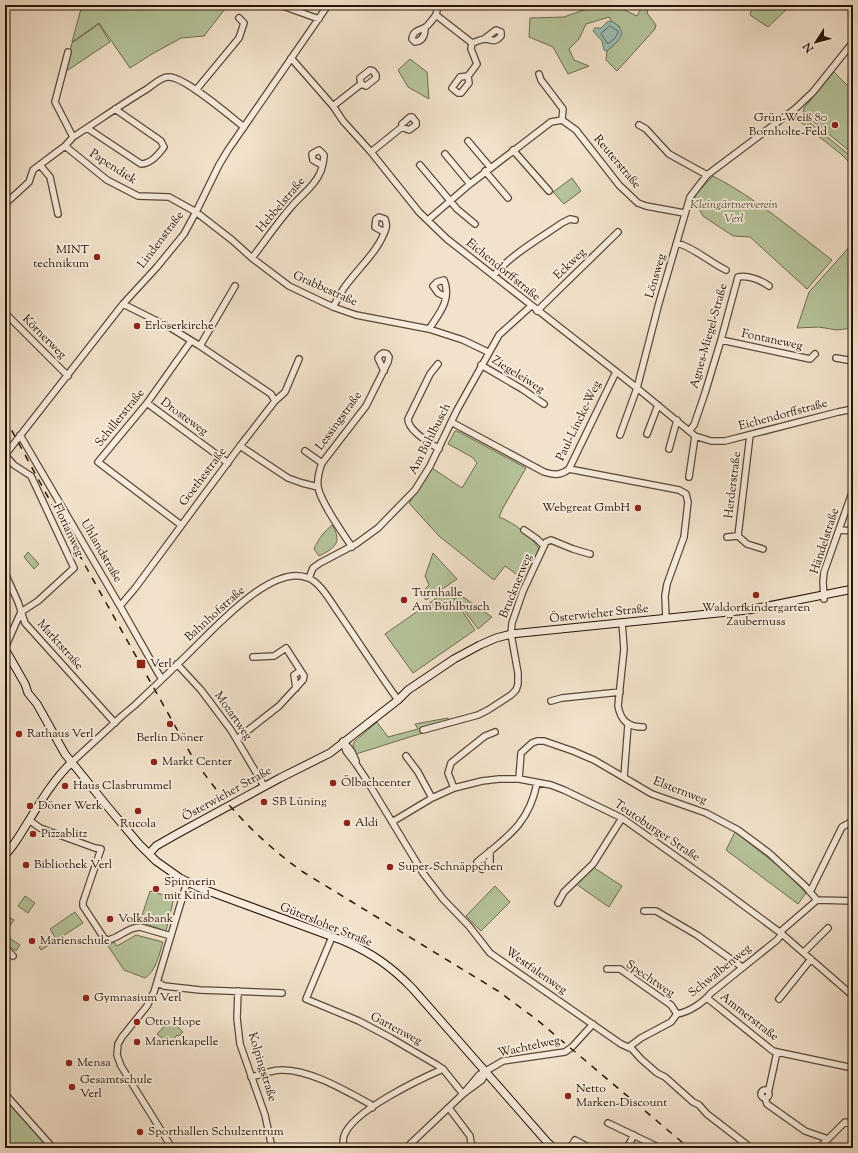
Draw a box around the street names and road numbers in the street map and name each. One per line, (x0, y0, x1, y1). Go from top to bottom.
street label: Reuterstraße (589, 131, 645, 193)
street label: Papendiek (86, 145, 141, 189)
street label: Hebbelstraße (252, 173, 310, 237)
street label: Lindenstraße (133, 207, 189, 272)
street label: Eichendorffstraße (462, 234, 544, 306)
street label: Eckweg (550, 244, 590, 284)
street label: Lönsweg (641, 251, 671, 300)
street label: Grabbestraße (290, 267, 361, 311)
street label: Agnes-Miegel-Straße (685, 281, 733, 391)
street label: Körnerweg (18, 311, 70, 363)
street label: Fontaneweg (740, 325, 804, 355)
street label: Ziegeleiweg (488, 352, 548, 398)
street label: Paul-Lincke-Weg (552, 378, 606, 464)
street label: Schillerstraße (91, 385, 149, 451)
street label: Lessingstraße (311, 387, 367, 454)
street label: Drosteweg (157, 394, 212, 440)
street label: Eichendorffstraße (737, 394, 830, 435)
street label: Am Bühlbusch (404, 400, 456, 478)
street label: Goethestraße (175, 444, 231, 510)
street label: Herderstraße (720, 450, 746, 519)
street label: Florianweg (48, 501, 88, 560)
street label: Händelstraße (806, 505, 844, 576)
street label: Uhlandstraße (76, 516, 127, 586)
street label: Brucknerweg (495, 551, 537, 621)
street label: Bahnhofstraße (181, 582, 249, 646)
street label: Österwieher Straße (548, 600, 650, 628)
street label: Marktstraße (33, 616, 88, 674)
street label: Mozartweg (210, 688, 257, 744)
street label: Österwieher Straße (179, 762, 275, 826)
street label: Elsternweg (650, 773, 710, 810)
street label: Teutoburger Straße (610, 796, 704, 867)
street label: Gütersloher Straße (277, 898, 375, 952)
street label: Schwalbenweg (685, 940, 755, 1002)
street label: Westfalenweg (501, 943, 571, 999)
street label: Spechtweg (622, 956, 678, 1002)
street label: Ammerstraße (716, 988, 783, 1046)
street label: Gartenweg (367, 1008, 425, 1050)
street label: Kolpingstraße (243, 1030, 281, 1104)
street label: Wachtelweg (496, 1032, 562, 1062)

